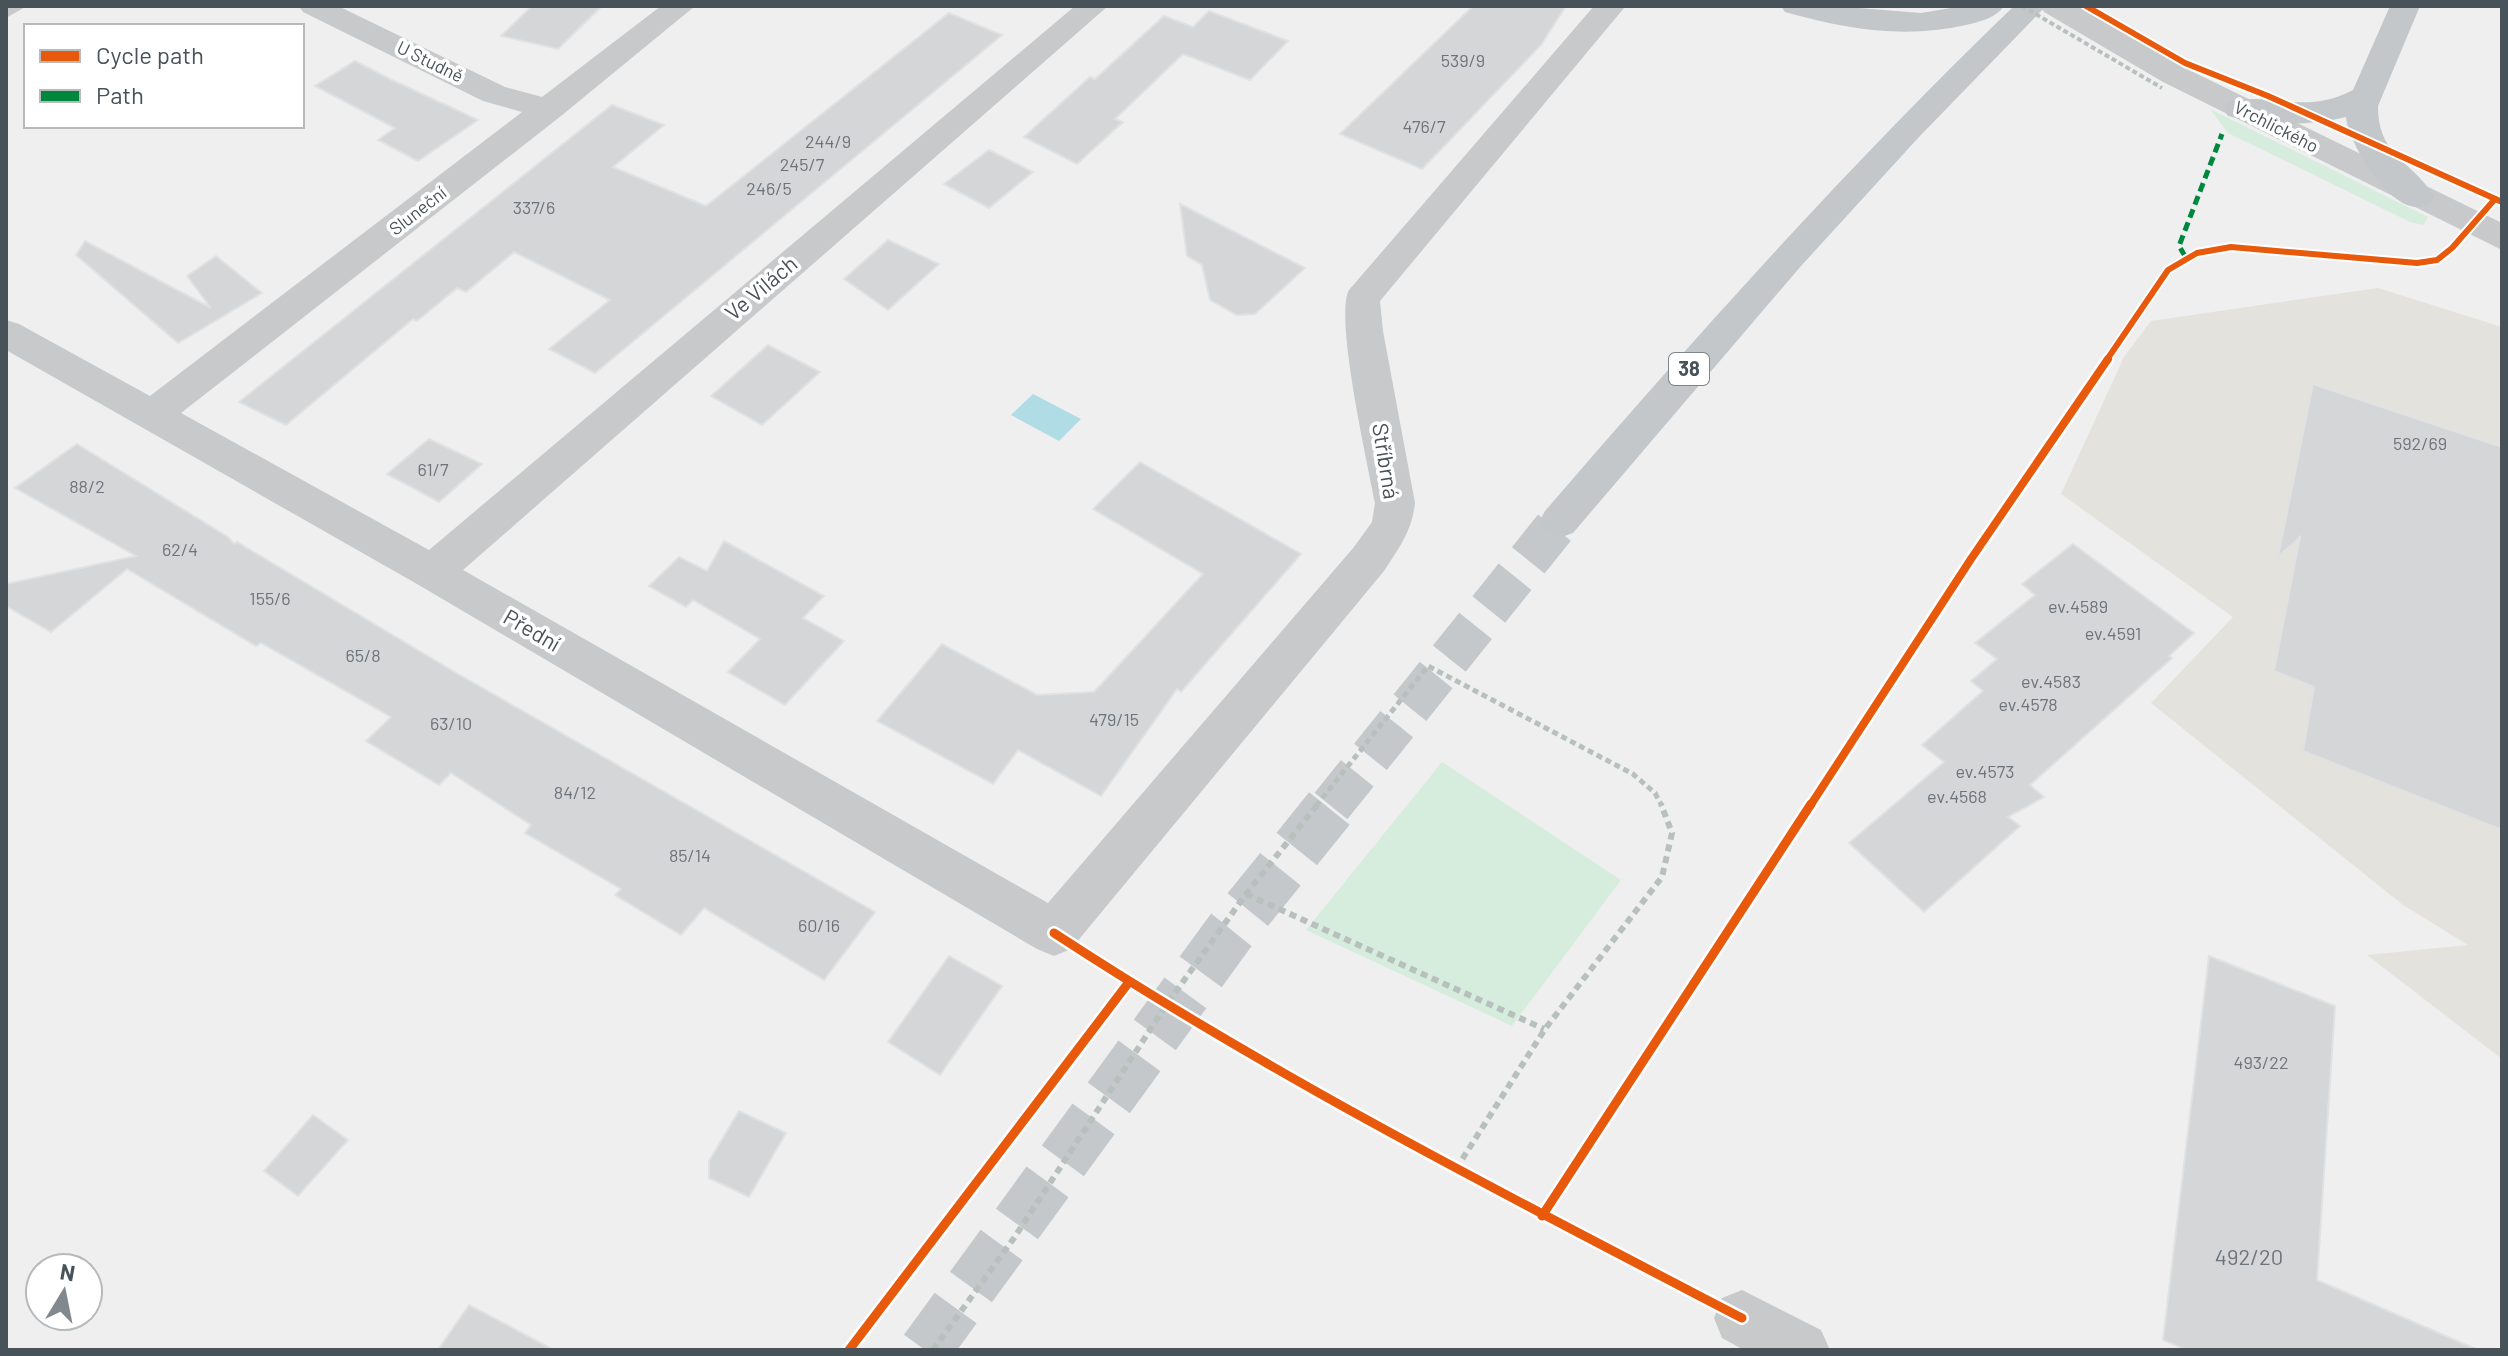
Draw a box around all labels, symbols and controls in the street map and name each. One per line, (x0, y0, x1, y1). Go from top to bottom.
legend (24, 24, 304, 128)
street label: U Studně (394, 36, 467, 87)
text: Cycle path (96, 40, 204, 69)
house number: 539/9 (1441, 49, 1485, 71)
text: Path (96, 80, 144, 109)
street label: Vrchlického (2231, 95, 2322, 157)
house number: 476/7 (1403, 115, 1446, 137)
house number: 244/9 (805, 130, 851, 152)
house number: 245/7 (780, 153, 825, 175)
house number: 246/5 (746, 177, 792, 199)
street label: Sluneční (384, 181, 450, 239)
house number: 337/6 (513, 196, 555, 218)
street label: Ve Vilách (719, 250, 802, 325)
road number: 38 (1669, 353, 1709, 385)
street label: Stříbrná (1368, 421, 1406, 501)
house number: 592/69 (2393, 432, 2447, 454)
house number: 61/7 (418, 458, 449, 480)
house number: 88/2 (69, 475, 105, 497)
house number: 62/4 (162, 538, 198, 560)
house number: 155/6 (249, 587, 291, 609)
house number: ev.4589 (2048, 595, 2108, 617)
street label: Přední (500, 603, 566, 656)
house number: ev.4591 (2085, 622, 2141, 644)
house number: 65/8 (345, 644, 381, 666)
house number: ev.4583 (2021, 670, 2081, 692)
house number: ev.4578 (1998, 693, 2058, 715)
house number: 479/15 (1089, 708, 1139, 730)
house number: 63/10 (430, 712, 472, 734)
house number: ev.4573 (1955, 760, 2015, 782)
house number: 84/12 (554, 781, 596, 803)
house number: ev.4568 (1927, 785, 1987, 807)
house number: 85/14 (669, 844, 711, 866)
house number: 60/16 (798, 914, 840, 936)
house number: 493/22 (2233, 1051, 2289, 1073)
house number: 492/20 (2215, 1243, 2283, 1269)
north arrow (24, 1252, 104, 1332)
text: N (58, 1257, 77, 1285)

